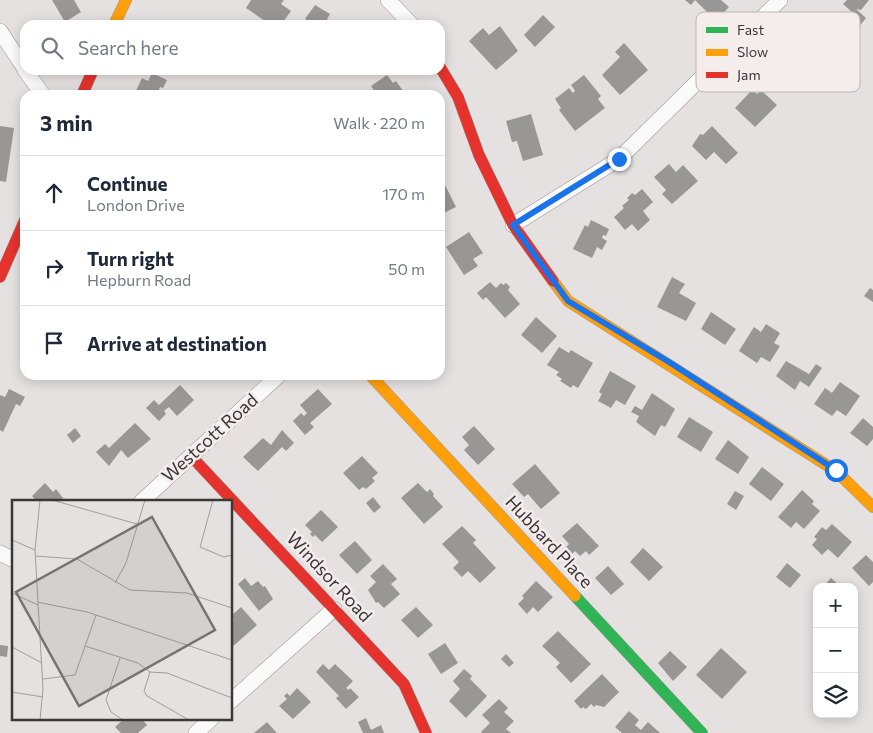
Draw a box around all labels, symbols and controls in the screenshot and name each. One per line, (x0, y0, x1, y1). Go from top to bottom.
legend (696, 12, 860, 92)
search box (20, 20, 445, 75)
text: Fast (737, 21, 764, 38)
icon: search (38, 34, 66, 62)
text: Search here (78, 36, 178, 59)
text: Slow (737, 43, 768, 60)
text: Jam (737, 66, 761, 83)
text: 3 min (40, 110, 93, 135)
text: Walk · 220 m (333, 113, 425, 132)
route end (608, 148, 631, 171)
text: Continue (87, 172, 167, 195)
icon: ahead (40, 179, 68, 207)
text: 170 m (382, 184, 425, 203)
text: London Drive (87, 195, 185, 214)
text: Turn right (87, 247, 174, 270)
icon: right (40, 254, 68, 282)
text: 50 m (388, 259, 425, 278)
text: Hepburn Road (87, 270, 191, 289)
icon: arrive (40, 329, 68, 357)
text: Arrive at destination (87, 332, 267, 355)
street label: Westcott Road (157, 388, 262, 486)
route start (825, 459, 848, 482)
street label: Hubbard Place (501, 490, 598, 592)
inset map (12, 500, 232, 720)
street label: Windsor Road (282, 527, 377, 626)
map controls (813, 583, 858, 718)
button: + (813, 583, 858, 628)
button: − (813, 628, 858, 673)
button: layers (813, 673, 858, 718)

